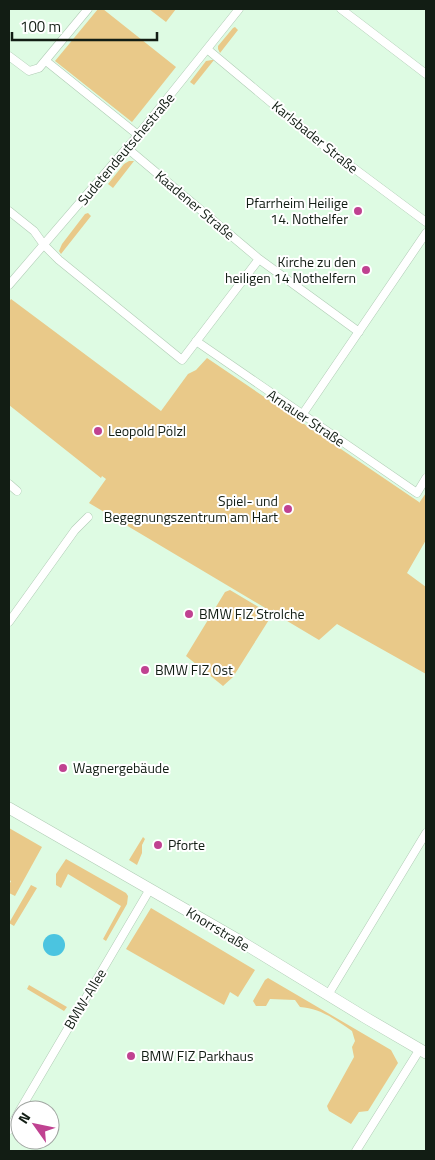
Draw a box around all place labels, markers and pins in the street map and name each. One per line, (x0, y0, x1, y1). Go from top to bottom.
place label: Pfarrheim Heilige 14. Nothelfer (246, 192, 348, 229)
marker: Pfarrheim Heilige 14. Nothelfer (352, 205, 364, 217)
place label: Kirche zu den heiligen 14 Nothelfern (225, 251, 356, 288)
marker: Kirche zu den heiligen 14 Nothelfern (360, 264, 372, 276)
place label: Leopold Pölzl (108, 420, 186, 441)
marker: Leopold Pölzl (92, 425, 104, 437)
place label: Spiel- und Begegnungszentrum am Hart (104, 490, 278, 527)
marker: Spiel- und Begegnungszentrum am Hart (282, 503, 294, 515)
place label: BMW FIZ Strolche (199, 603, 305, 624)
marker: BMW FIZ Strolche (183, 608, 195, 620)
place label: BMW FIZ Ost (155, 659, 233, 680)
marker: BMW FIZ Ost (139, 664, 151, 676)
place label: Wagnergebäude (73, 757, 169, 778)
marker: Wagnergebäude (57, 762, 69, 774)
place label: Pforte (168, 834, 205, 855)
marker: Pforte (152, 839, 164, 851)
place label: BMW FIZ Parkhaus (141, 1045, 254, 1066)
marker: BMW FIZ Parkhaus (125, 1050, 137, 1062)

